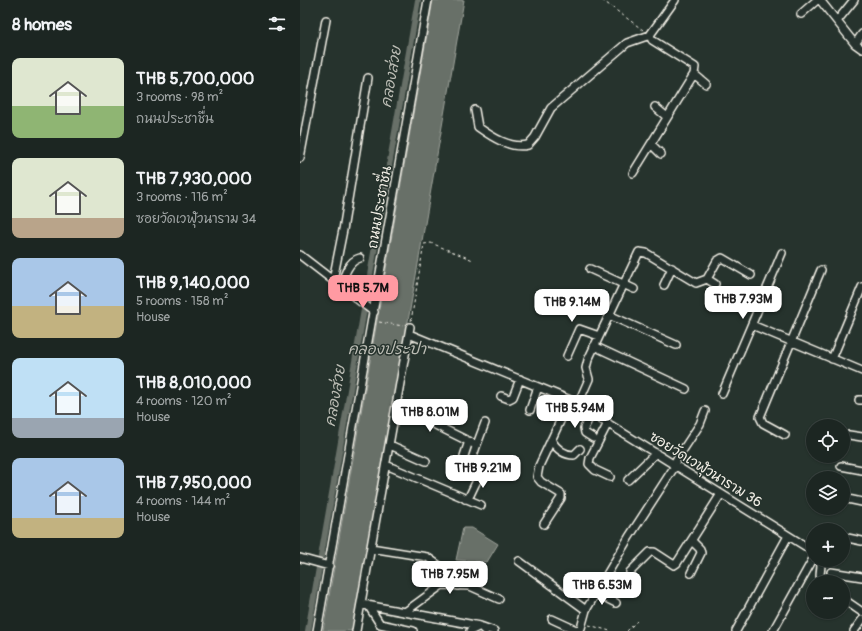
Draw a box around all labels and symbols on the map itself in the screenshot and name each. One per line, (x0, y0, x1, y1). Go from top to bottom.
water label: คลองส่วย (376, 44, 406, 109)
street label: ถนนประชาชื่น (359, 163, 395, 250)
pin: THB 5.7M (322, 275, 404, 309)
pin: THB 7.93M (697, 286, 789, 320)
pin: THB 9.14M (526, 289, 618, 323)
water label: คลองประปา (348, 340, 428, 359)
water label: คลองส่วย (320, 363, 350, 428)
pin: THB 5.94M (529, 395, 621, 429)
pin: THB 8.01M (384, 399, 476, 433)
street label: ซอยวัดเวฬุวนาราม 36 (646, 428, 765, 512)
pin: THB 9.21M (437, 455, 529, 489)
pin: THB 7.95M (404, 561, 496, 595)
pin: THB 6.53M (556, 572, 648, 606)

